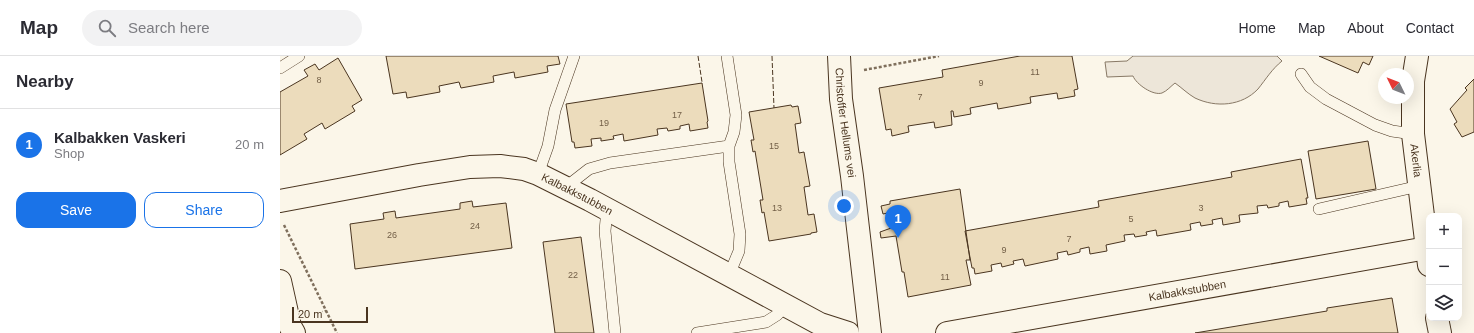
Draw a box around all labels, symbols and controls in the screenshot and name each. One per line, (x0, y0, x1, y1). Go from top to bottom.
search box (82, 10, 362, 46)
text: Map (20, 17, 58, 38)
icon: search (96, 17, 118, 39)
text: Search here (128, 19, 210, 36)
text: Home (1239, 20, 1276, 36)
text: Map (1298, 20, 1325, 36)
text: About (1347, 20, 1384, 36)
text: Contact (1406, 20, 1454, 36)
street label: Christoffer Hellums vei (834, 67, 858, 178)
house number: 11 (1030, 67, 1040, 77)
north arrow (1378, 68, 1414, 104)
text: Nearby (16, 72, 74, 91)
house number: 8 (316, 75, 322, 85)
house number: 9 (978, 78, 984, 88)
house number: 7 (917, 92, 923, 102)
house number: 17 (672, 110, 682, 120)
house number: 19 (599, 118, 609, 128)
text: Kalbakken Vaskeri (54, 129, 186, 146)
text: 1 (25, 137, 33, 152)
text: 20 m (235, 137, 264, 152)
house number: 15 (769, 141, 779, 151)
street label: Akerlia (1408, 143, 1424, 179)
text: Shop (54, 146, 84, 161)
street label: Kalbakkstubben (540, 171, 615, 217)
button: Save (16, 192, 136, 228)
button: Share (144, 192, 264, 228)
your location (834, 196, 854, 216)
house number: 13 (772, 203, 782, 213)
house number: 3 (1198, 203, 1204, 213)
pin: 1 (885, 205, 911, 238)
map controls (1426, 213, 1462, 321)
button: + (1426, 213, 1462, 249)
house number: 5 (1128, 214, 1134, 224)
house number: 24 (470, 221, 480, 231)
house number: 26 (387, 230, 397, 240)
house number: 7 (1066, 234, 1072, 244)
house number: 9 (1001, 245, 1007, 255)
button: − (1426, 249, 1462, 285)
house number: 22 (568, 270, 578, 280)
house number: 11 (940, 272, 950, 282)
street label: Kalbakkstubben (1148, 278, 1227, 303)
button: layers (1426, 285, 1462, 321)
scale bar (292, 305, 368, 324)
text: 20 m (298, 308, 322, 320)

